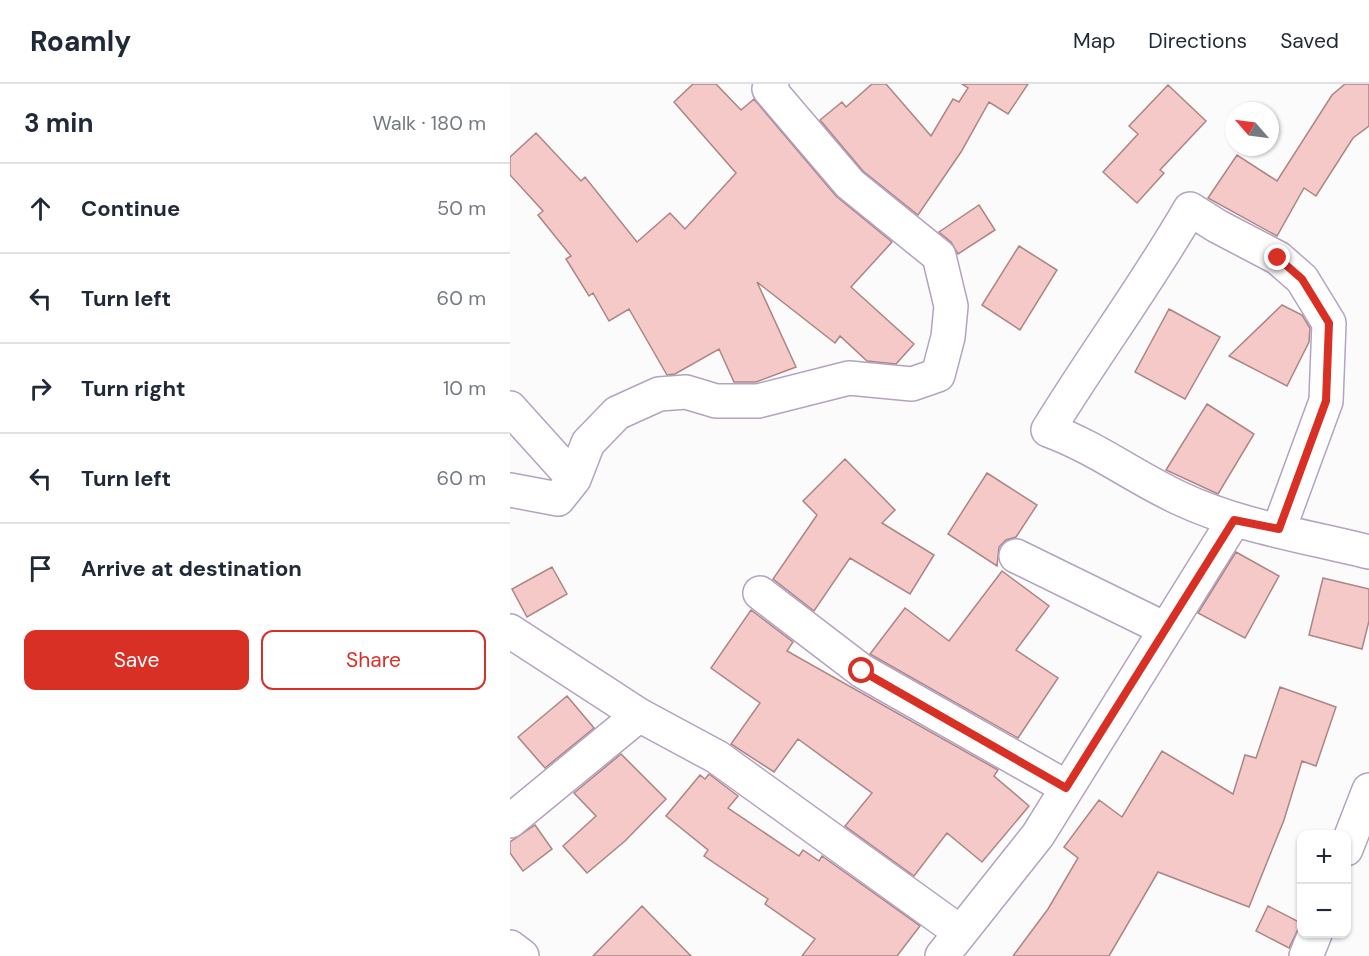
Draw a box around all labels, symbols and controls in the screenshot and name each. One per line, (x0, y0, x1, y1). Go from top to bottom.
text: Roamly (30, 23, 131, 60)
text: Map (1073, 27, 1115, 55)
text: Directions (1148, 27, 1247, 55)
text: Saved (1280, 27, 1339, 55)
north arrow (1225, 102, 1279, 156)
text: 3 min (24, 106, 93, 140)
text: Walk · 180 m (372, 110, 486, 136)
icon: ahead (24, 192, 57, 225)
text: Continue (81, 194, 180, 223)
text: 50 m (437, 195, 486, 221)
route end (1264, 244, 1290, 270)
icon: left (24, 282, 57, 315)
text: Turn left (81, 284, 171, 313)
text: 60 m (437, 285, 486, 311)
icon: right (24, 372, 57, 405)
text: Turn right (81, 374, 186, 403)
text: 10 m (443, 375, 486, 401)
icon: left (24, 462, 57, 495)
text: Turn left (81, 464, 171, 493)
text: 60 m (437, 465, 486, 491)
icon: arrive (24, 552, 57, 585)
text: Arrive at destination (81, 554, 302, 583)
button: Save (24, 630, 249, 690)
button: Share (261, 630, 486, 690)
route start (848, 657, 874, 683)
map controls (1297, 830, 1351, 938)
button: + (1297, 830, 1351, 884)
button: − (1297, 884, 1351, 938)

